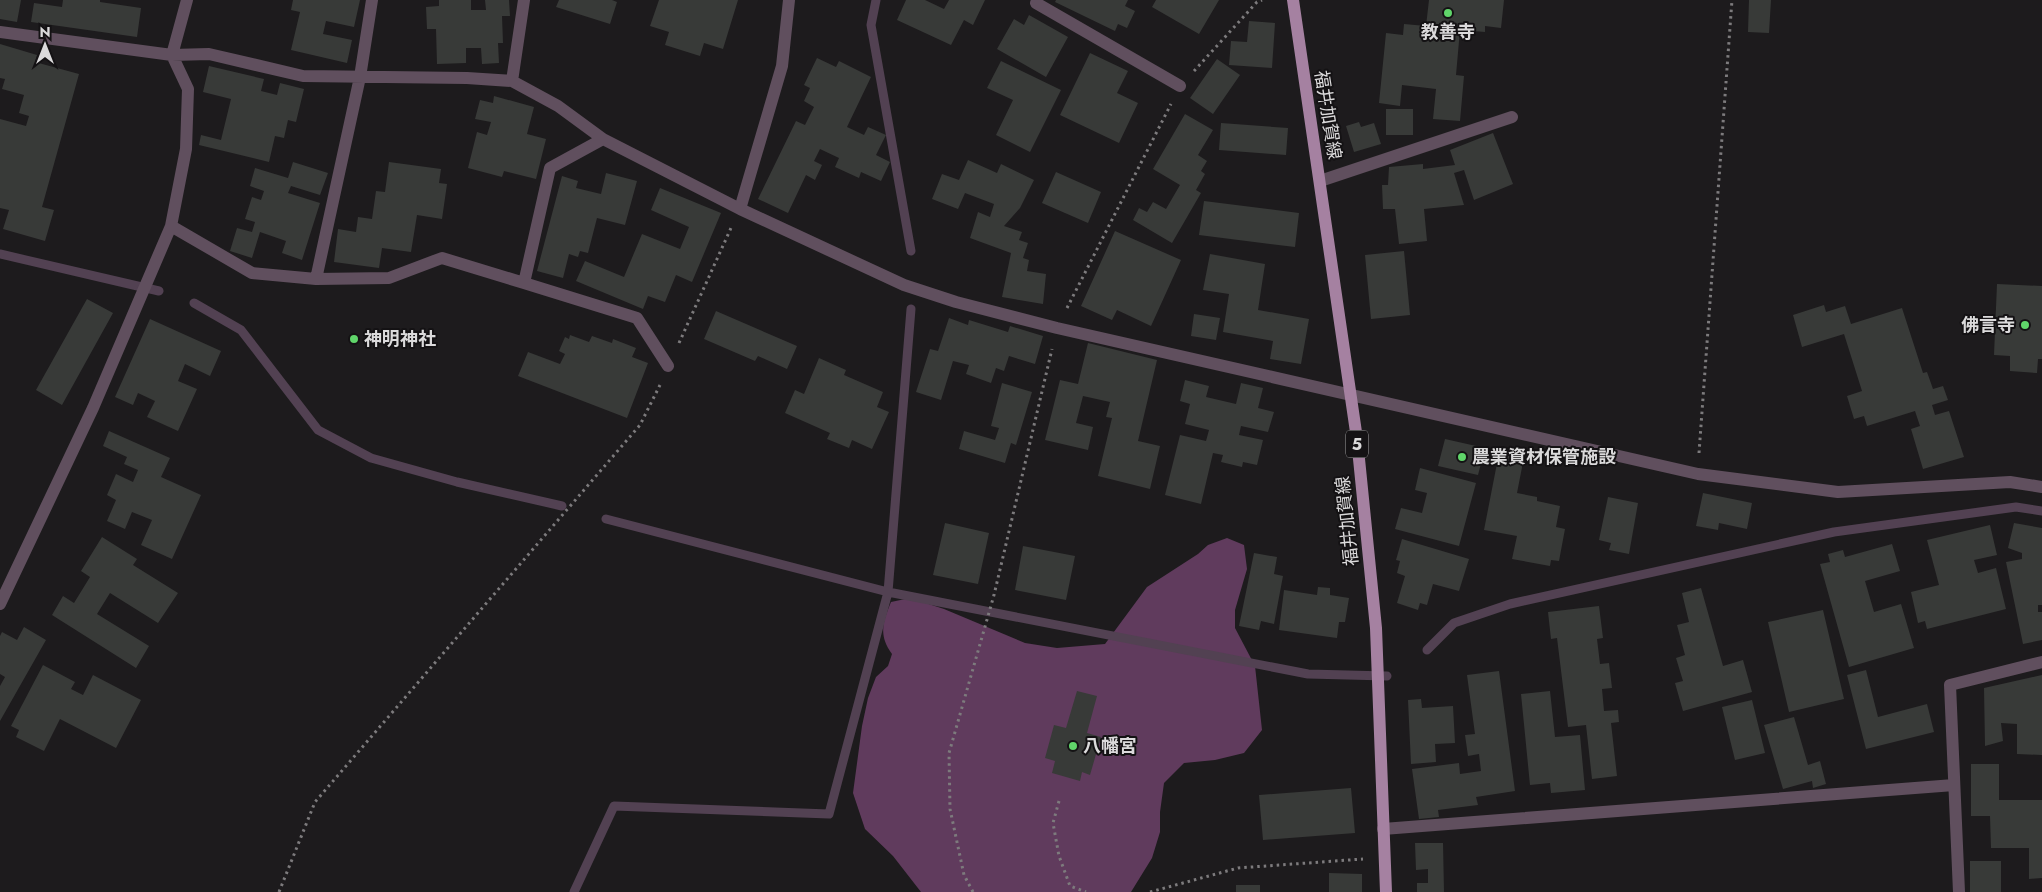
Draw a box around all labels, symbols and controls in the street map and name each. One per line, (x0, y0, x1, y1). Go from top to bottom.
marker: 教善寺 (1442, 7, 1454, 19)
place label: 教善寺 (1421, 19, 1475, 45)
north arrow (20, 20, 70, 70)
text: N (39, 22, 51, 42)
street label: 福井加賀線 (1308, 69, 1348, 161)
place label: 佛言寺 (1961, 312, 2015, 338)
marker: 佛言寺 (2019, 319, 2031, 331)
place label: 神明神社 (364, 326, 436, 352)
marker: 神明神社 (348, 333, 360, 345)
road number: 5 (1346, 430, 1368, 458)
place label: 農業資材保管施設 (1472, 444, 1616, 470)
marker: 農業資材保管施設 (1456, 451, 1468, 463)
street label: 福井加賀線 (1329, 475, 1365, 567)
place label: 八幡宮 (1083, 733, 1137, 759)
marker: 八幡宮 (1067, 740, 1079, 752)

